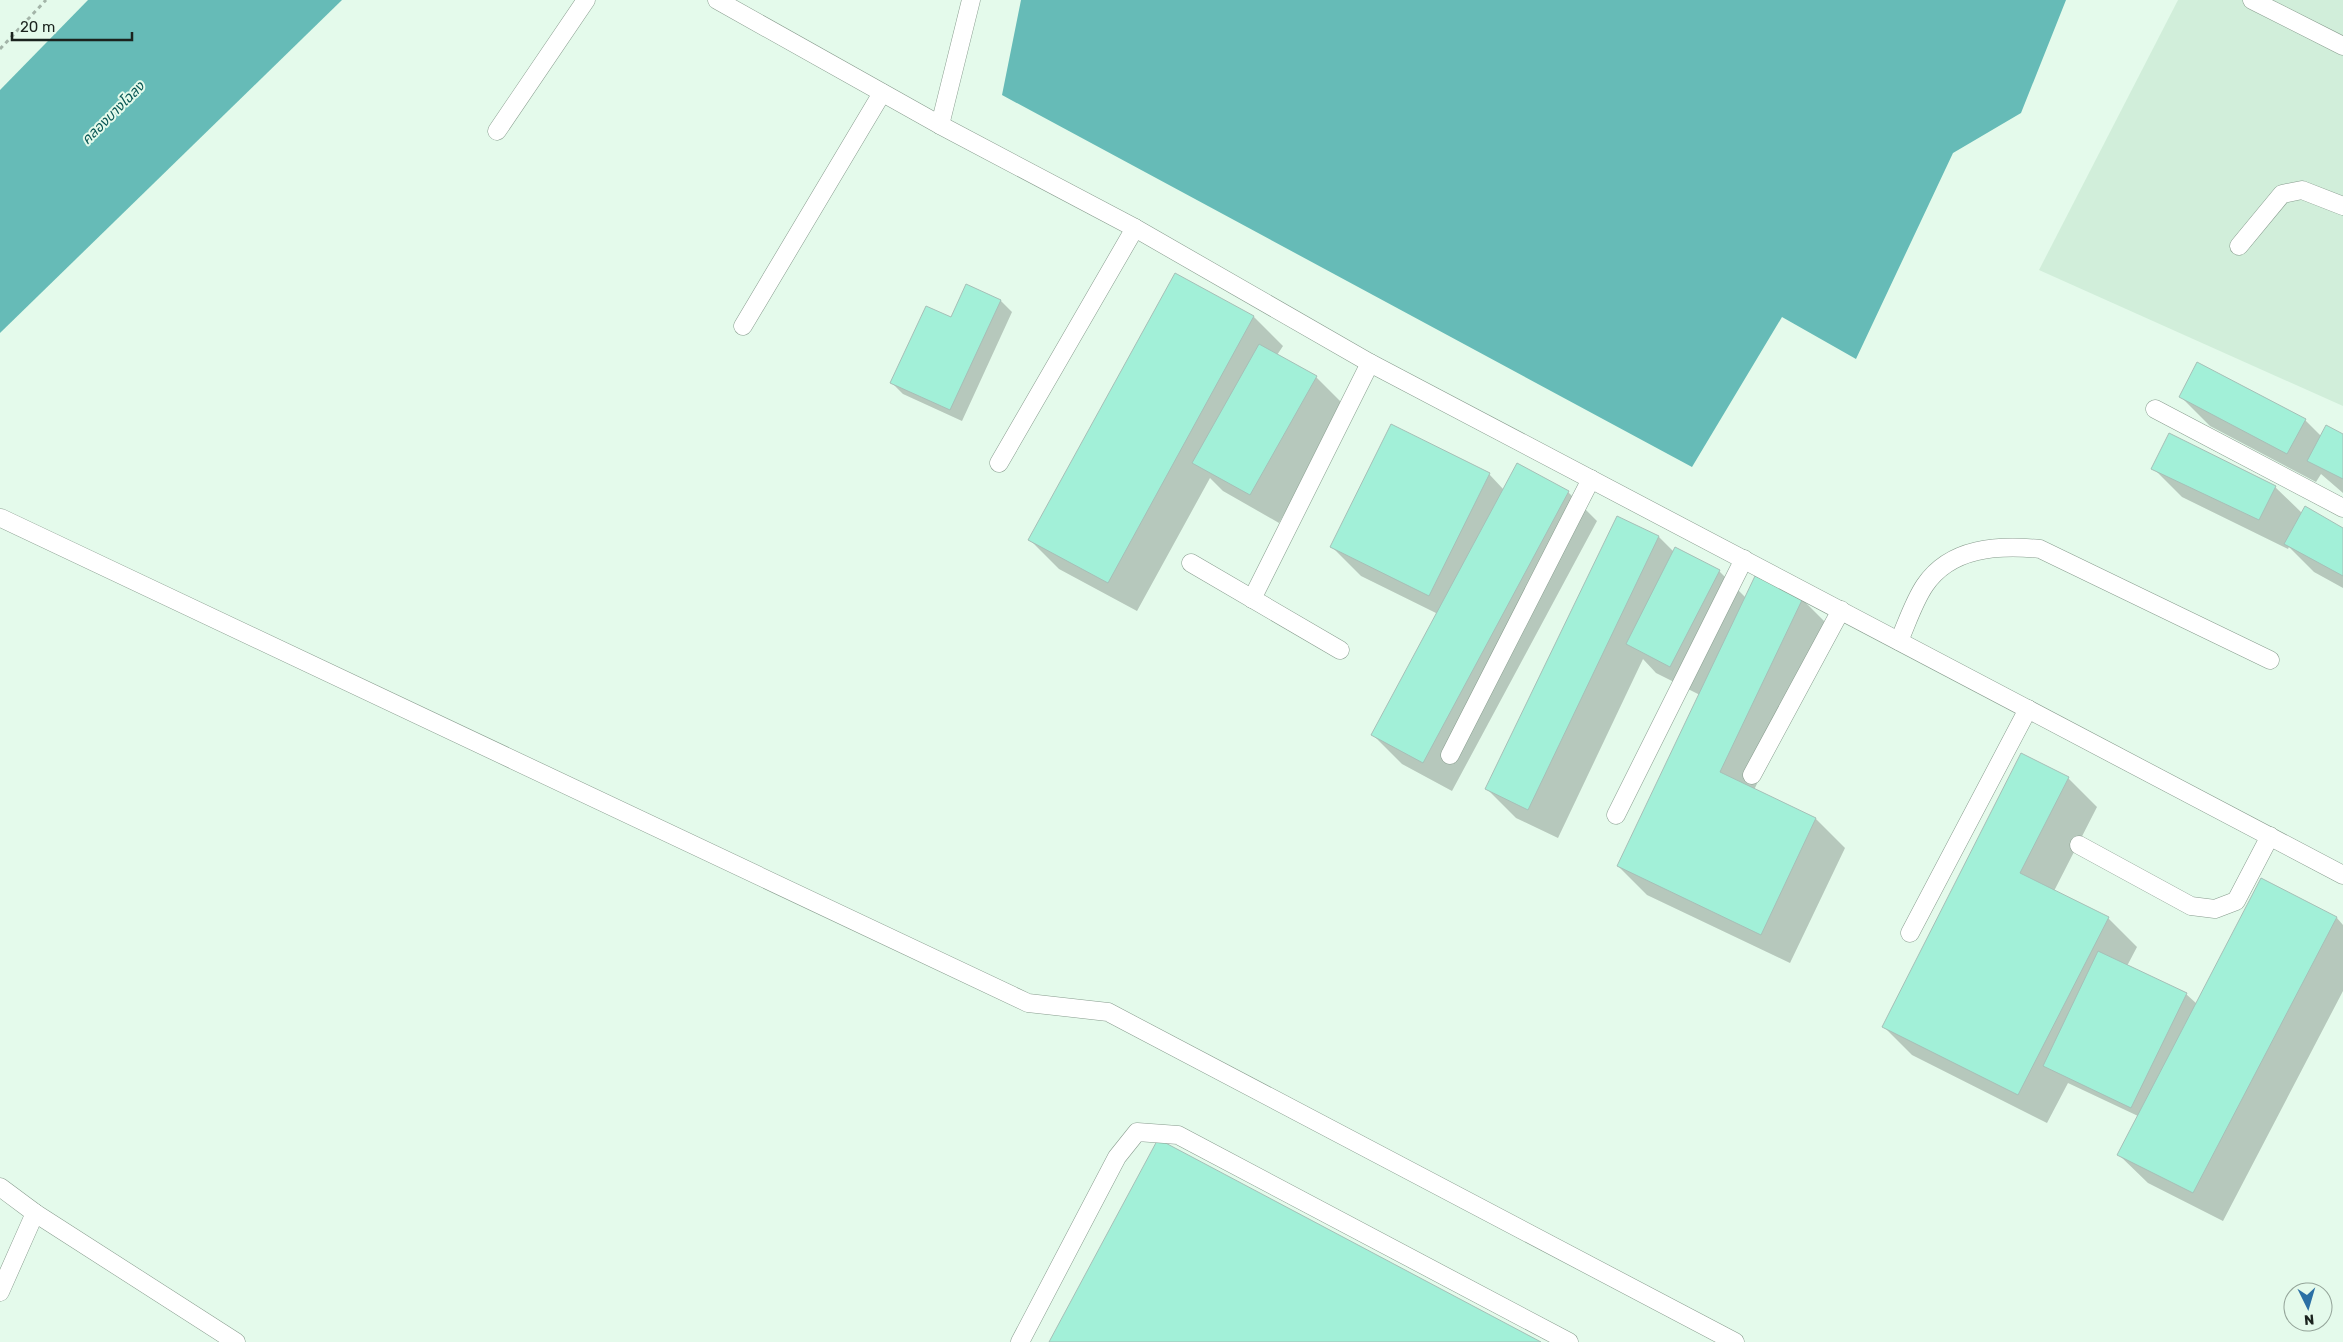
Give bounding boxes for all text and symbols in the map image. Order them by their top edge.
scale bar [12,10,132,42]
text: 20 m [20,18,55,36]
water label: คลองบางโฉลง [78,77,149,148]
north arrow [2283,1282,2333,1332]
text: N [2303,1311,2315,1328]

